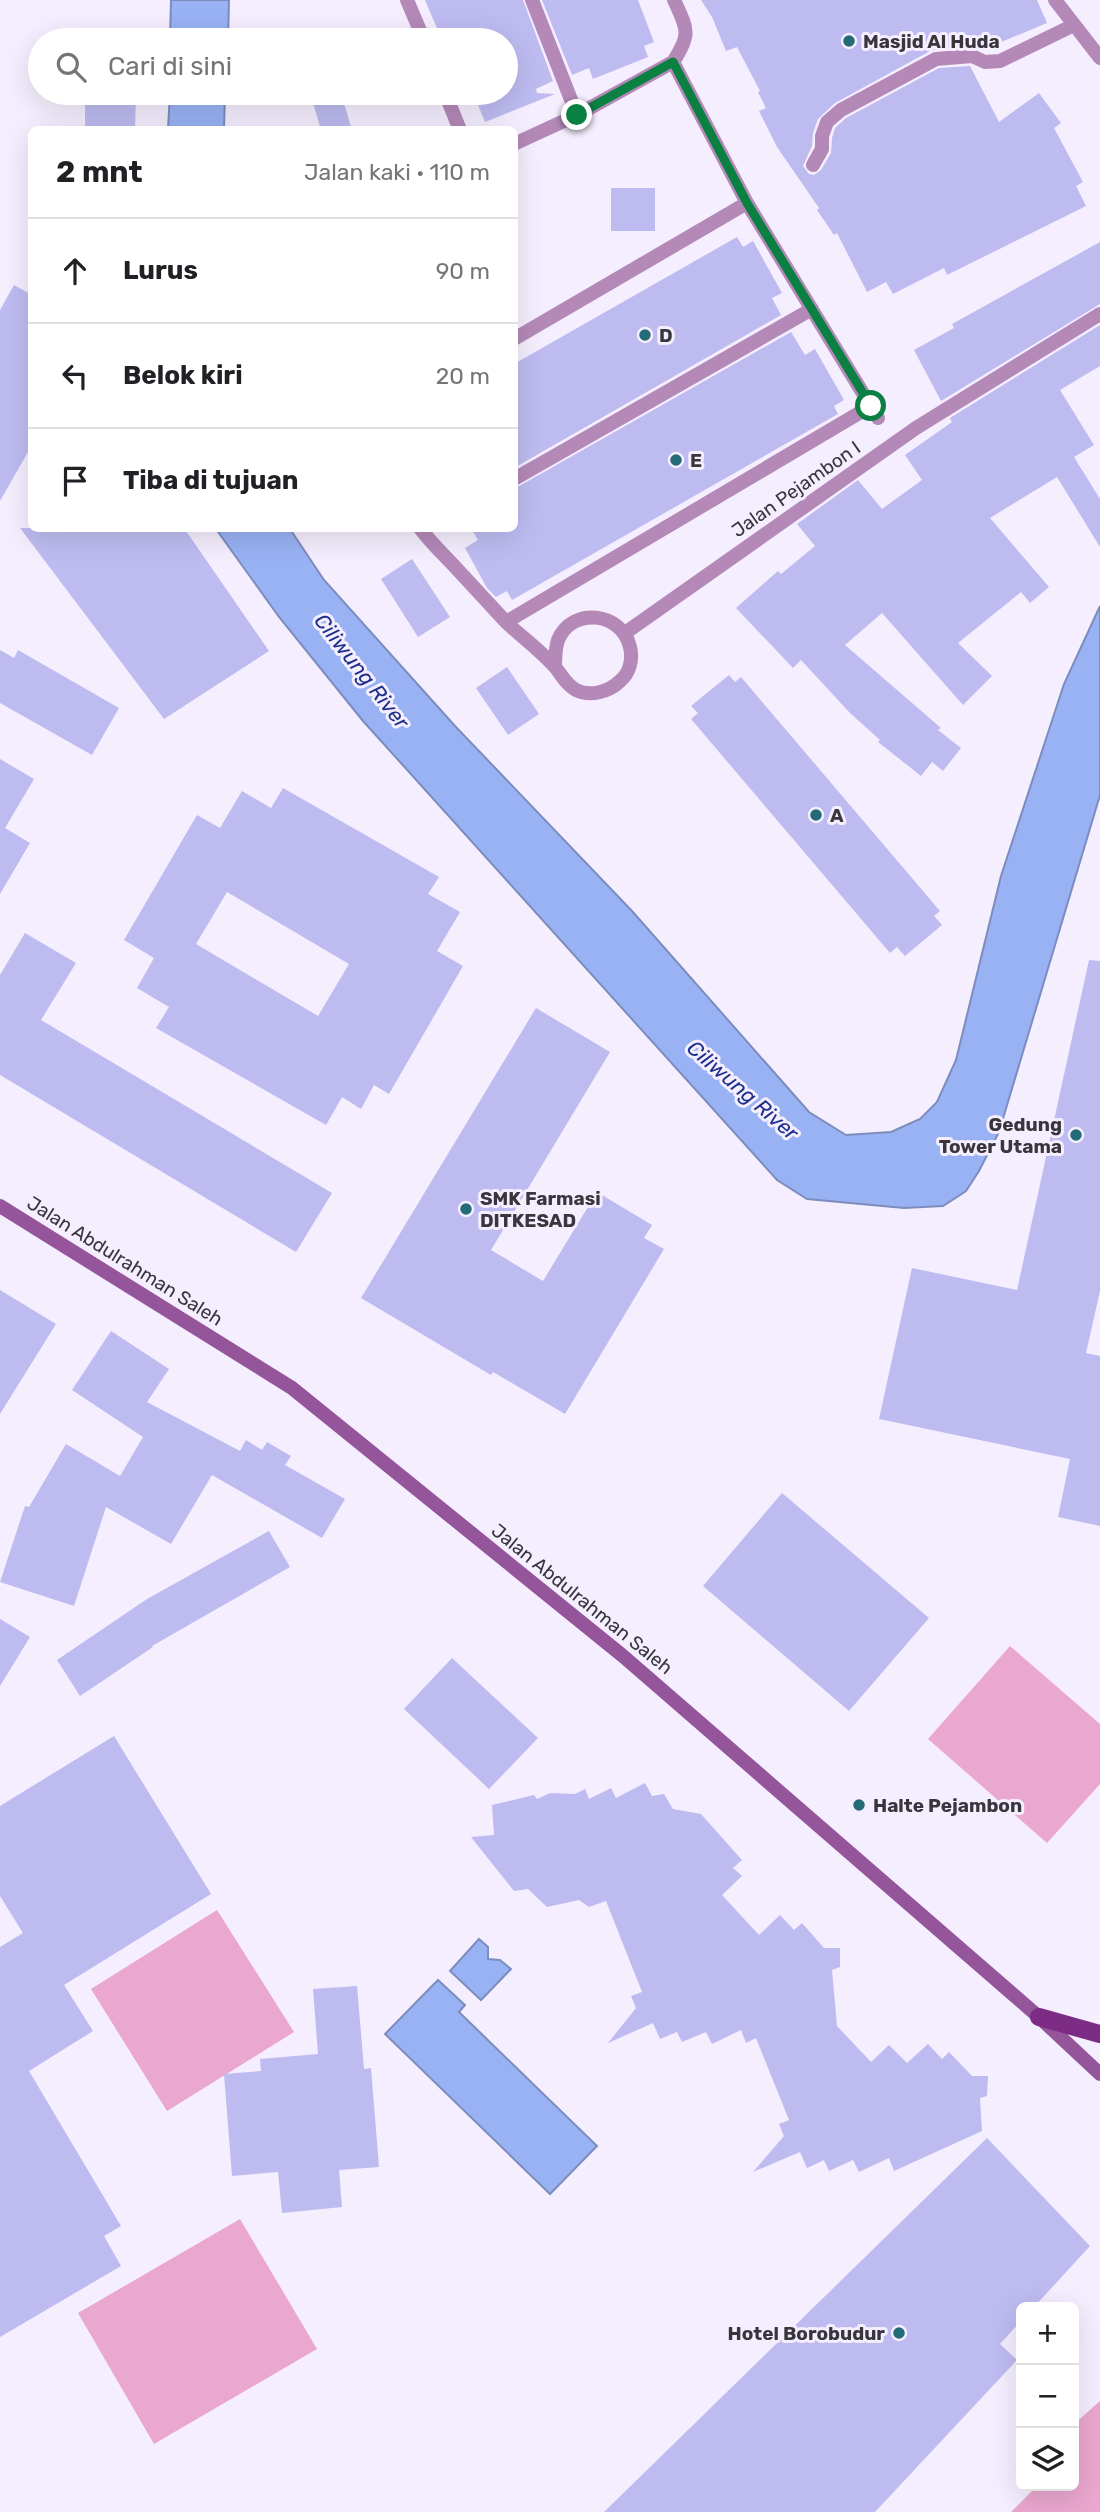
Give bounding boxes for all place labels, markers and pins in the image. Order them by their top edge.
place label: Masjid Al Huda [863,30,1000,53]
marker: Masjid Al Huda [841,33,857,49]
place label: D [659,324,673,347]
marker: D [637,327,653,343]
place label: E [690,449,702,472]
marker: E [668,452,684,468]
place label: A [830,804,844,827]
marker: A [808,807,824,823]
place label: Gedung Tower Utama [939,1113,1062,1158]
marker: Gedung Tower Utama [1068,1127,1084,1143]
place label: SMK Farmasi DITKESAD [480,1187,601,1232]
marker: SMK Farmasi DITKESAD [458,1201,474,1217]
place label: Halte Pejambon [873,1794,1022,1817]
marker: Halte Pejambon [851,1797,867,1813]
place label: Hotel Borobudur [728,2322,885,2345]
marker: Hotel Borobudur [891,2325,907,2341]

